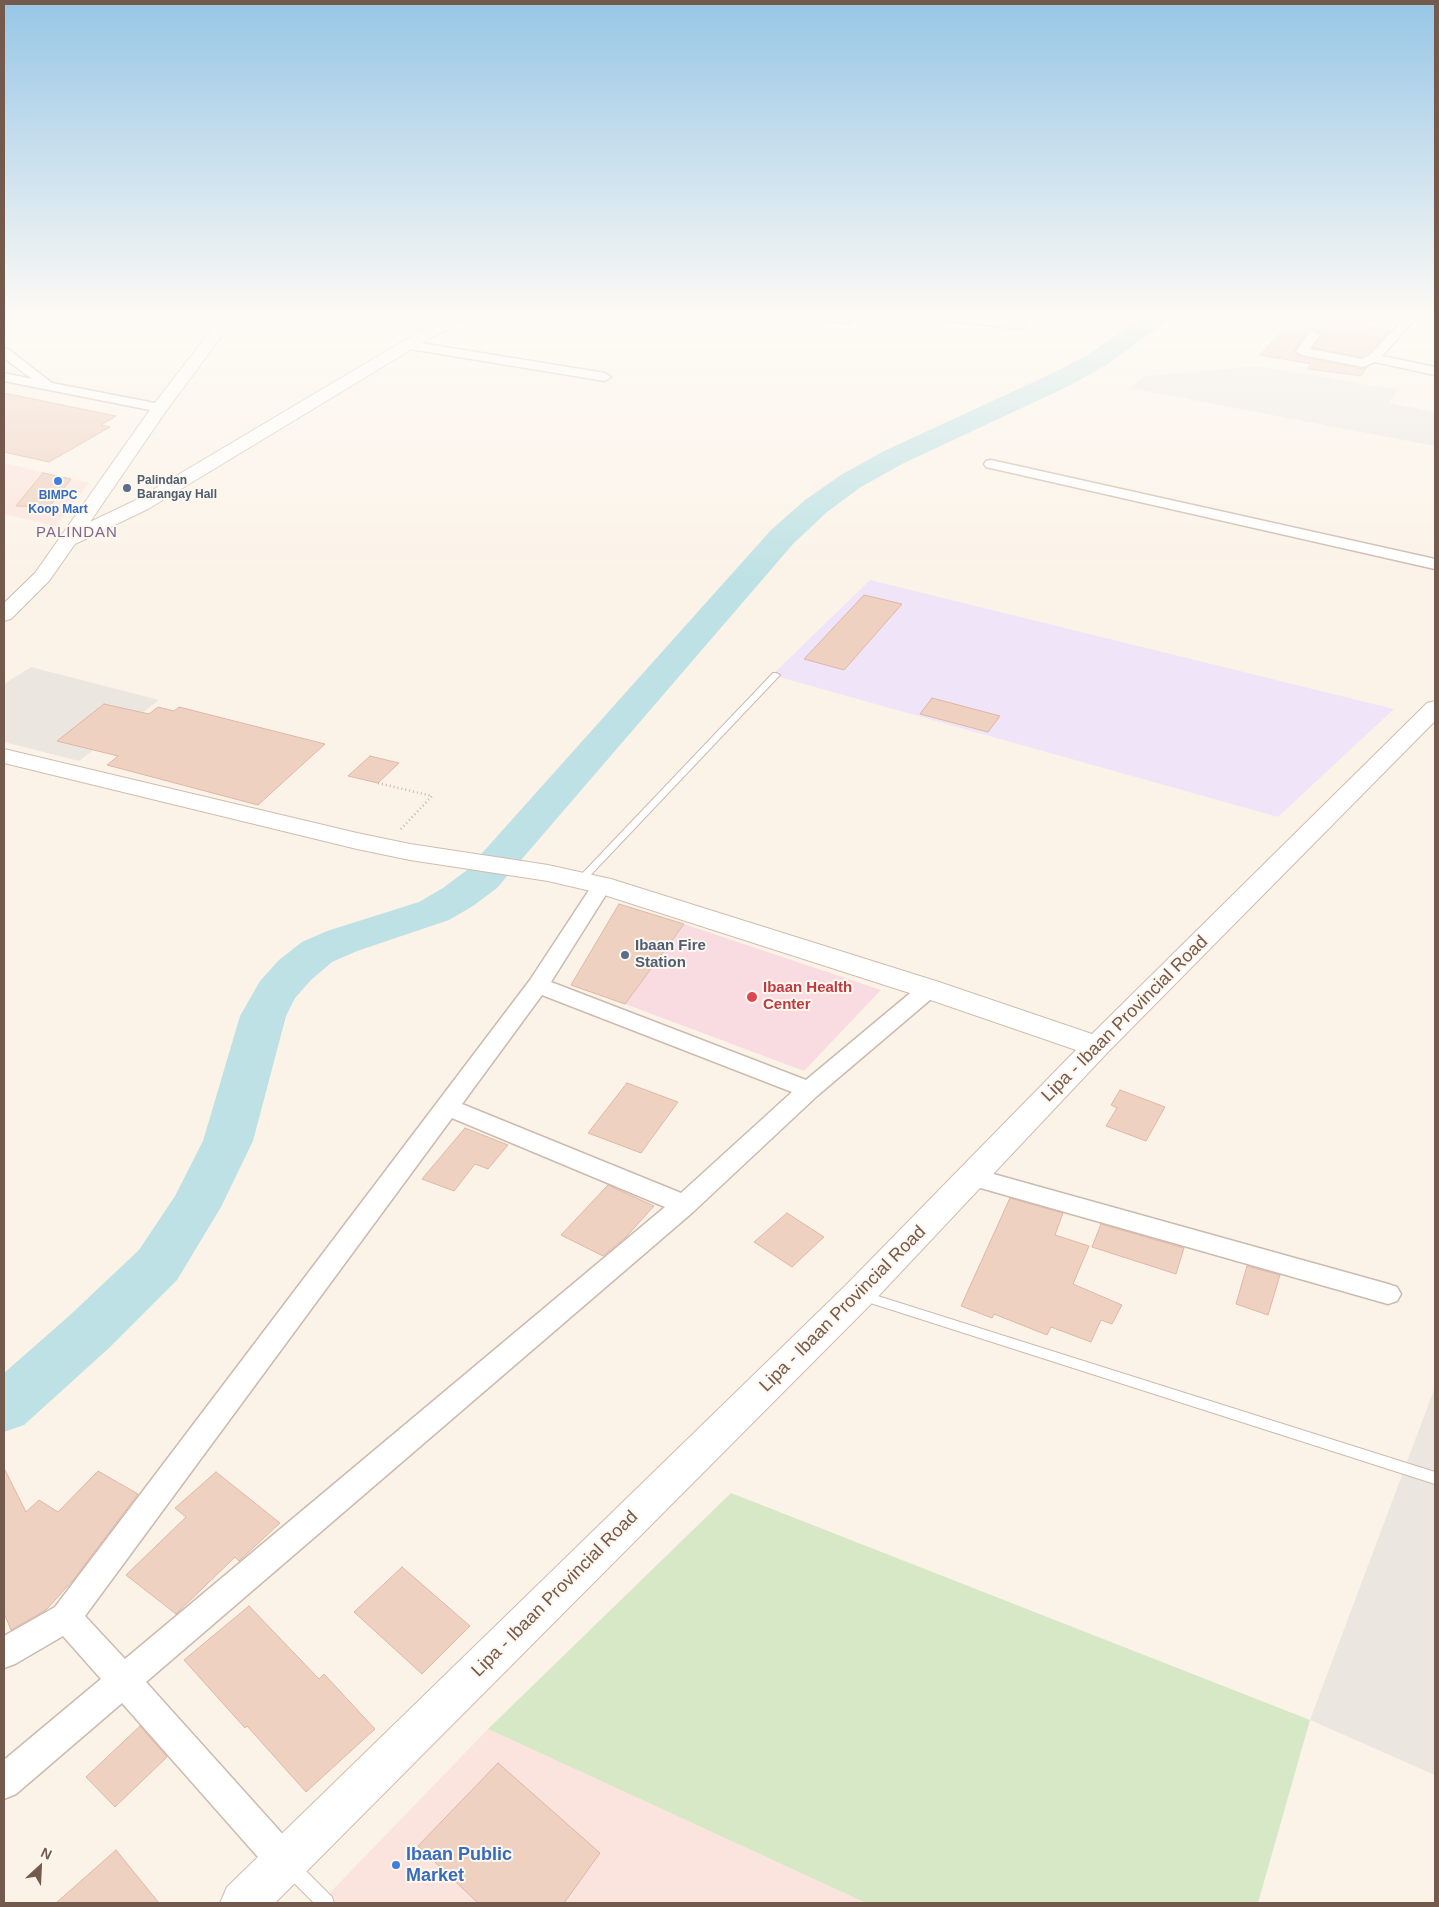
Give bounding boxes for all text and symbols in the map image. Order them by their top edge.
place label: Palindan Barangay Hall [137,474,217,502]
marker: BIMPC Koop Mart [52,475,64,487]
marker: Palindan Barangay Hall [121,482,133,494]
place label: BIMPC Koop Mart [28,489,88,517]
district label: PALINDAN [35,524,119,542]
street label: Lipa - Ibaan Provincial Road [1037,931,1213,1107]
place label: Ibaan Fire Station [635,937,706,972]
marker: Ibaan Fire Station [619,949,631,961]
place label: Ibaan Health Center [763,979,852,1014]
marker: Ibaan Health Center [745,990,759,1004]
street label: Lipa - Ibaan Provincial Road [755,1221,931,1397]
street label: Lipa - Ibaan Provincial Road [467,1506,643,1682]
north arrow [15,1842,65,1892]
text: N [38,1844,54,1863]
place label: Ibaan Public Market [406,1844,512,1886]
marker: Ibaan Public Market [390,1859,402,1871]

